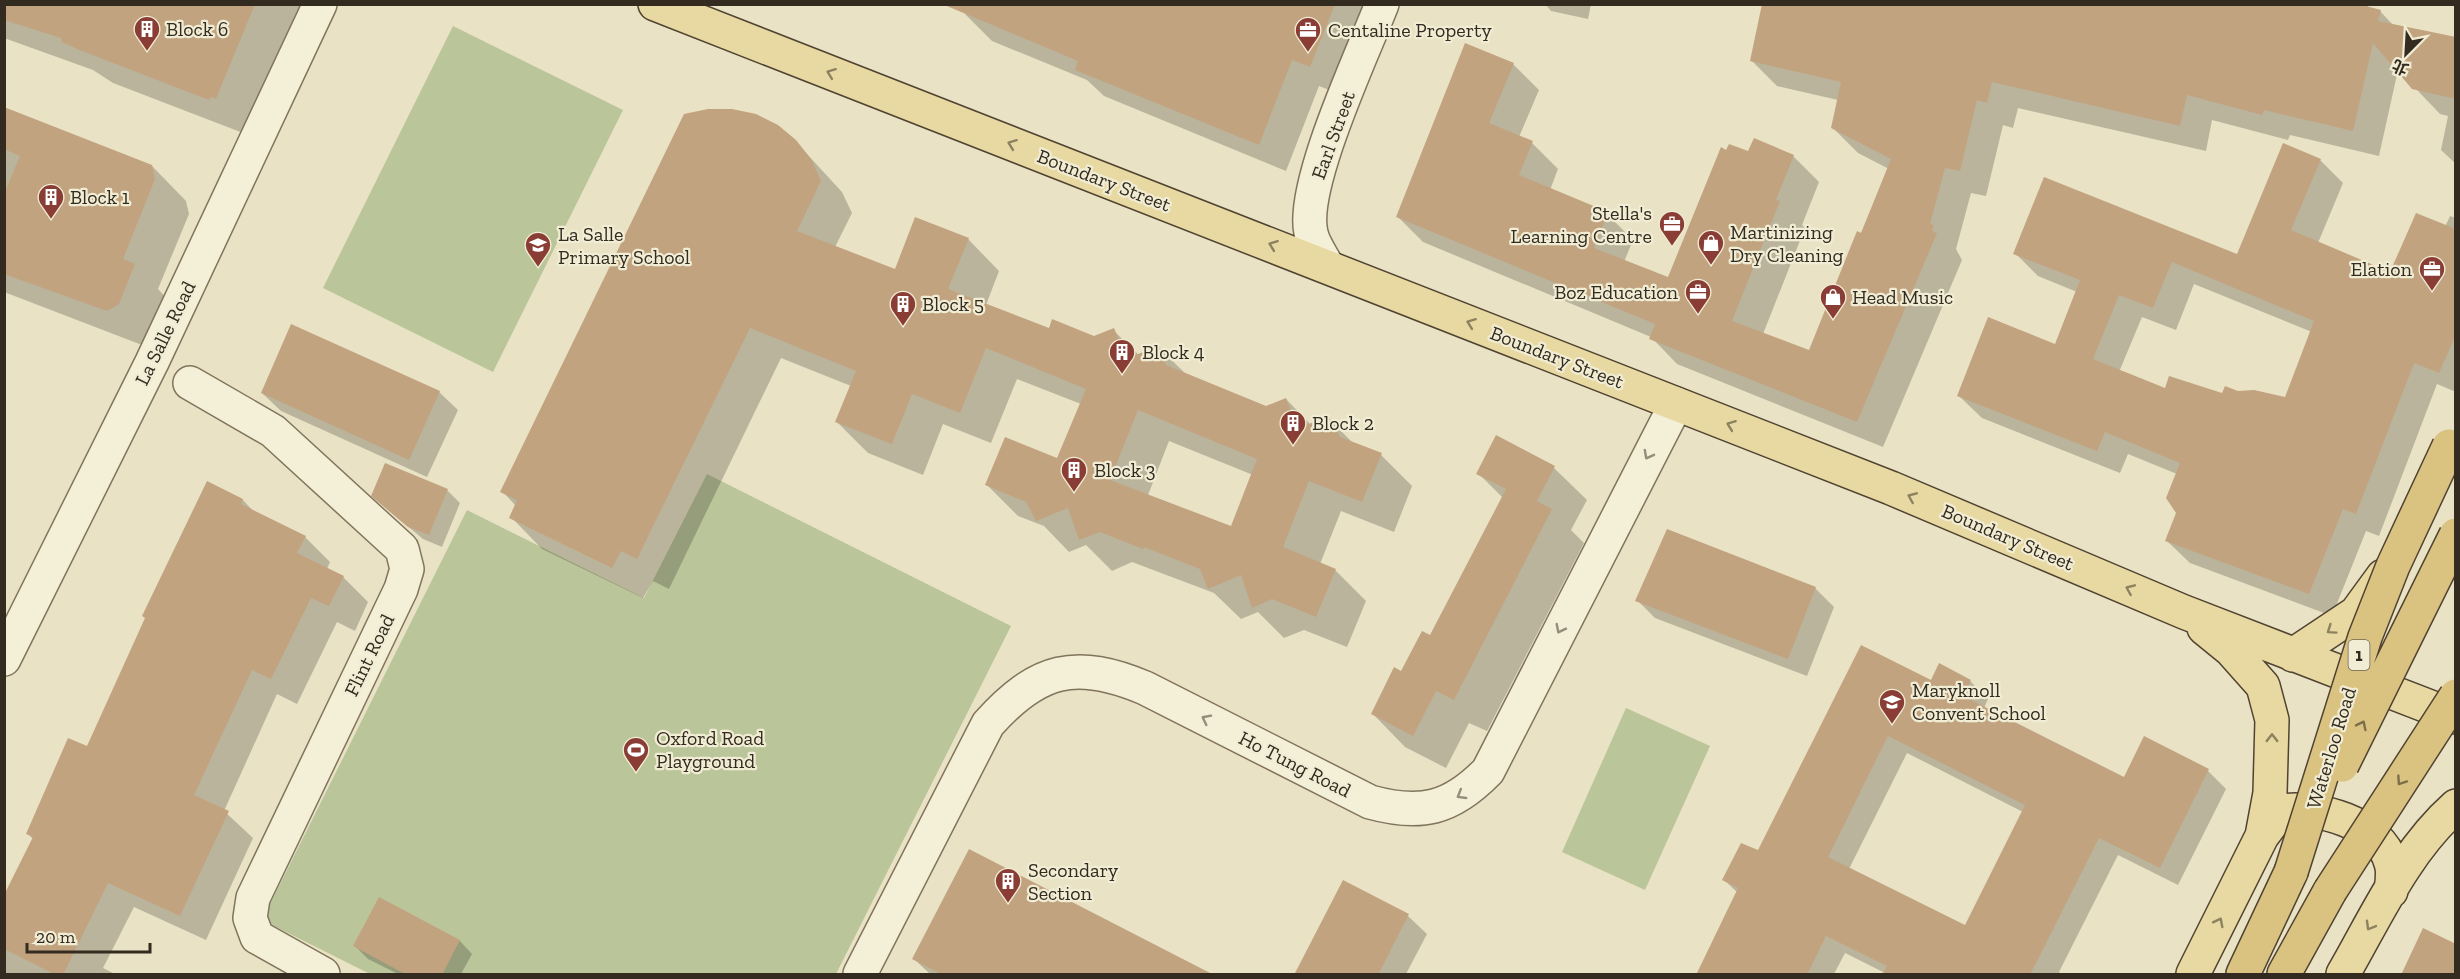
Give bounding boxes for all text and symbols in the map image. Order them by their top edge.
building icon: Block 6 [132,14,162,52]
office icon: Centaline Property [1293,15,1323,53]
place label: Block 6 [166,17,228,41]
place label: Centaline Property [1328,18,1493,42]
north arrow [2376,24,2436,84]
text: 北 [2389,55,2411,79]
one-way arrow [826,68,837,80]
street label: Earl Street [1306,87,1360,182]
one-way arrow [1008,139,1019,151]
street label: Boundary Street [1034,144,1175,217]
building icon: Block 1 [36,182,66,220]
place label: Block 1 [70,185,130,209]
place label: Stella's Learning Centre [1511,201,1652,248]
office icon: Stella's Learning Centre [1657,209,1687,247]
place label: Martinizing Dry Cleaning [1730,220,1844,267]
place label: La Salle Primary School [558,222,690,269]
shop icon: Martinizing Dry Cleaning [1696,228,1726,266]
school or university icon: La Salle Primary School [523,230,553,268]
one-way arrow [1268,240,1279,252]
office icon: Elation [2417,254,2447,292]
place label: Elation [2351,257,2413,281]
street label: La Salle Road [129,277,201,389]
office icon: Boz Education [1683,277,1713,315]
place label: Boz Education [1554,280,1679,304]
shop icon: Head Music [1818,282,1848,320]
place label: Head Music [1852,285,1953,309]
building icon: Block 5 [888,289,918,327]
place label: Block 5 [922,292,984,316]
one-way arrow [1466,318,1477,330]
street label: Boundary Street [1487,321,1628,394]
building icon: Block 4 [1107,337,1137,375]
place label: Block 4 [1142,340,1205,364]
building icon: Block 2 [1278,408,1308,446]
place label: Block 2 [1312,411,1374,435]
one-way arrow [1726,420,1737,432]
one-way arrow [1644,449,1655,459]
building icon: Block 3 [1059,455,1089,493]
place label: Block 3 [1094,458,1156,482]
one-way arrow [1908,492,1919,504]
street label: Boundary Street [1938,498,2078,576]
one-way arrow [2126,584,2137,596]
street label: Flint Road [339,610,399,700]
one-way arrow [1555,622,1567,633]
one-way arrow [2327,623,2338,634]
road number: 1 [2348,640,2370,670]
place label: Maryknoll Convent School [1912,678,2046,725]
street label: Waterloo Road [2301,684,2361,812]
school or university icon: Maryknoll Convent School [1877,687,1907,725]
one-way arrow [1202,715,1212,726]
one-way arrow [2354,720,2366,731]
street label: Ho Tung Road [1235,725,1355,803]
place label: Oxford Road Playground [656,726,764,773]
one-way arrow [2266,734,2278,743]
sports icon: Oxford Road Playground [621,735,651,773]
one-way arrow [2397,774,2408,785]
one-way arrow [1457,787,1467,799]
place label: Secondary Section [1028,858,1119,905]
building icon: Secondary Section [993,866,1023,904]
scale bar [27,916,150,954]
one-way arrow [2212,918,2223,929]
one-way arrow [2366,920,2378,930]
text: 20 m [36,926,76,948]

